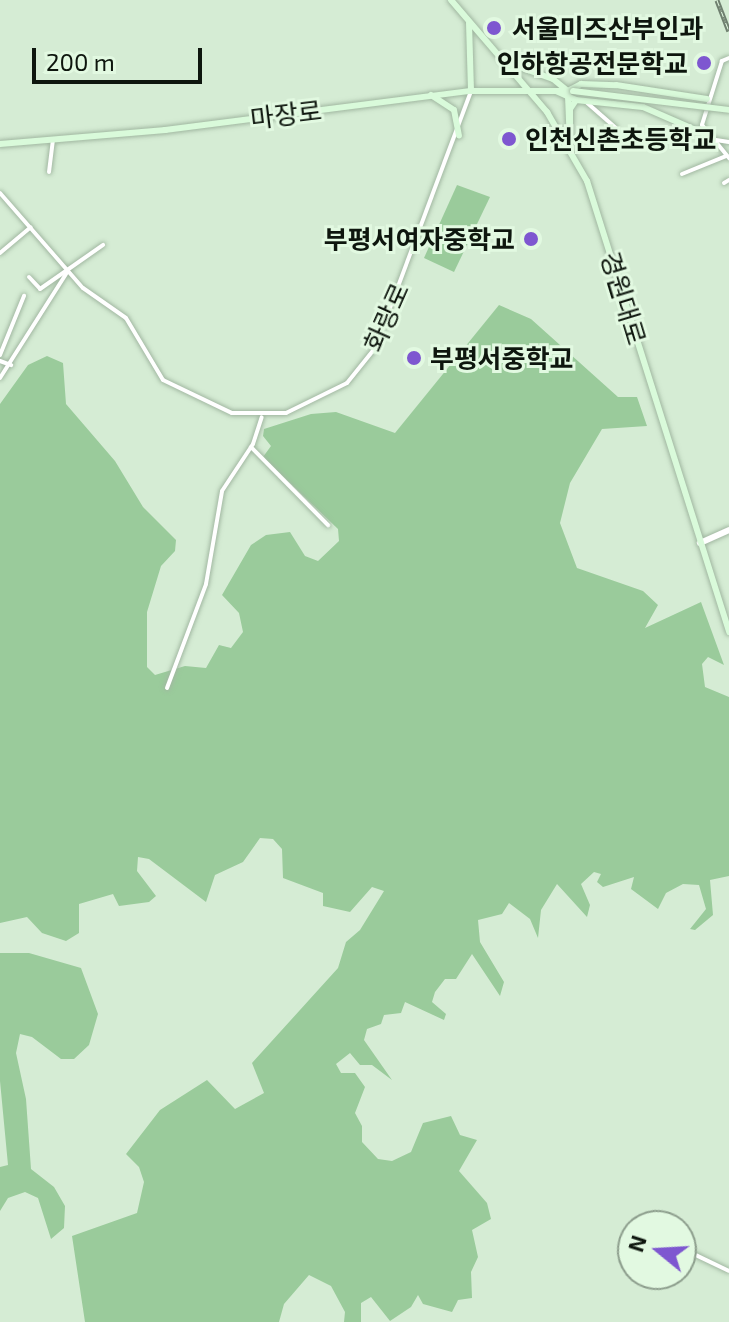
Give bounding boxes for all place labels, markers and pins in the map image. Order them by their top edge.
place label: 서울미즈산부인과 [512,12,703,44]
marker: 서울미즈산부인과 [483,17,505,39]
place label: 인하항공전문학교 [497,47,688,79]
marker: 인하항공전문학교 [695,54,713,72]
place label: 인천신촌초등학교 [525,123,716,155]
marker: 인천신촌초등학교 [500,130,518,148]
place label: 부평서여자중학교 [324,223,515,255]
marker: 부평서여자중학교 [522,230,540,248]
place label: 부평서중학교 [430,342,574,374]
marker: 부평서중학교 [405,349,423,367]

